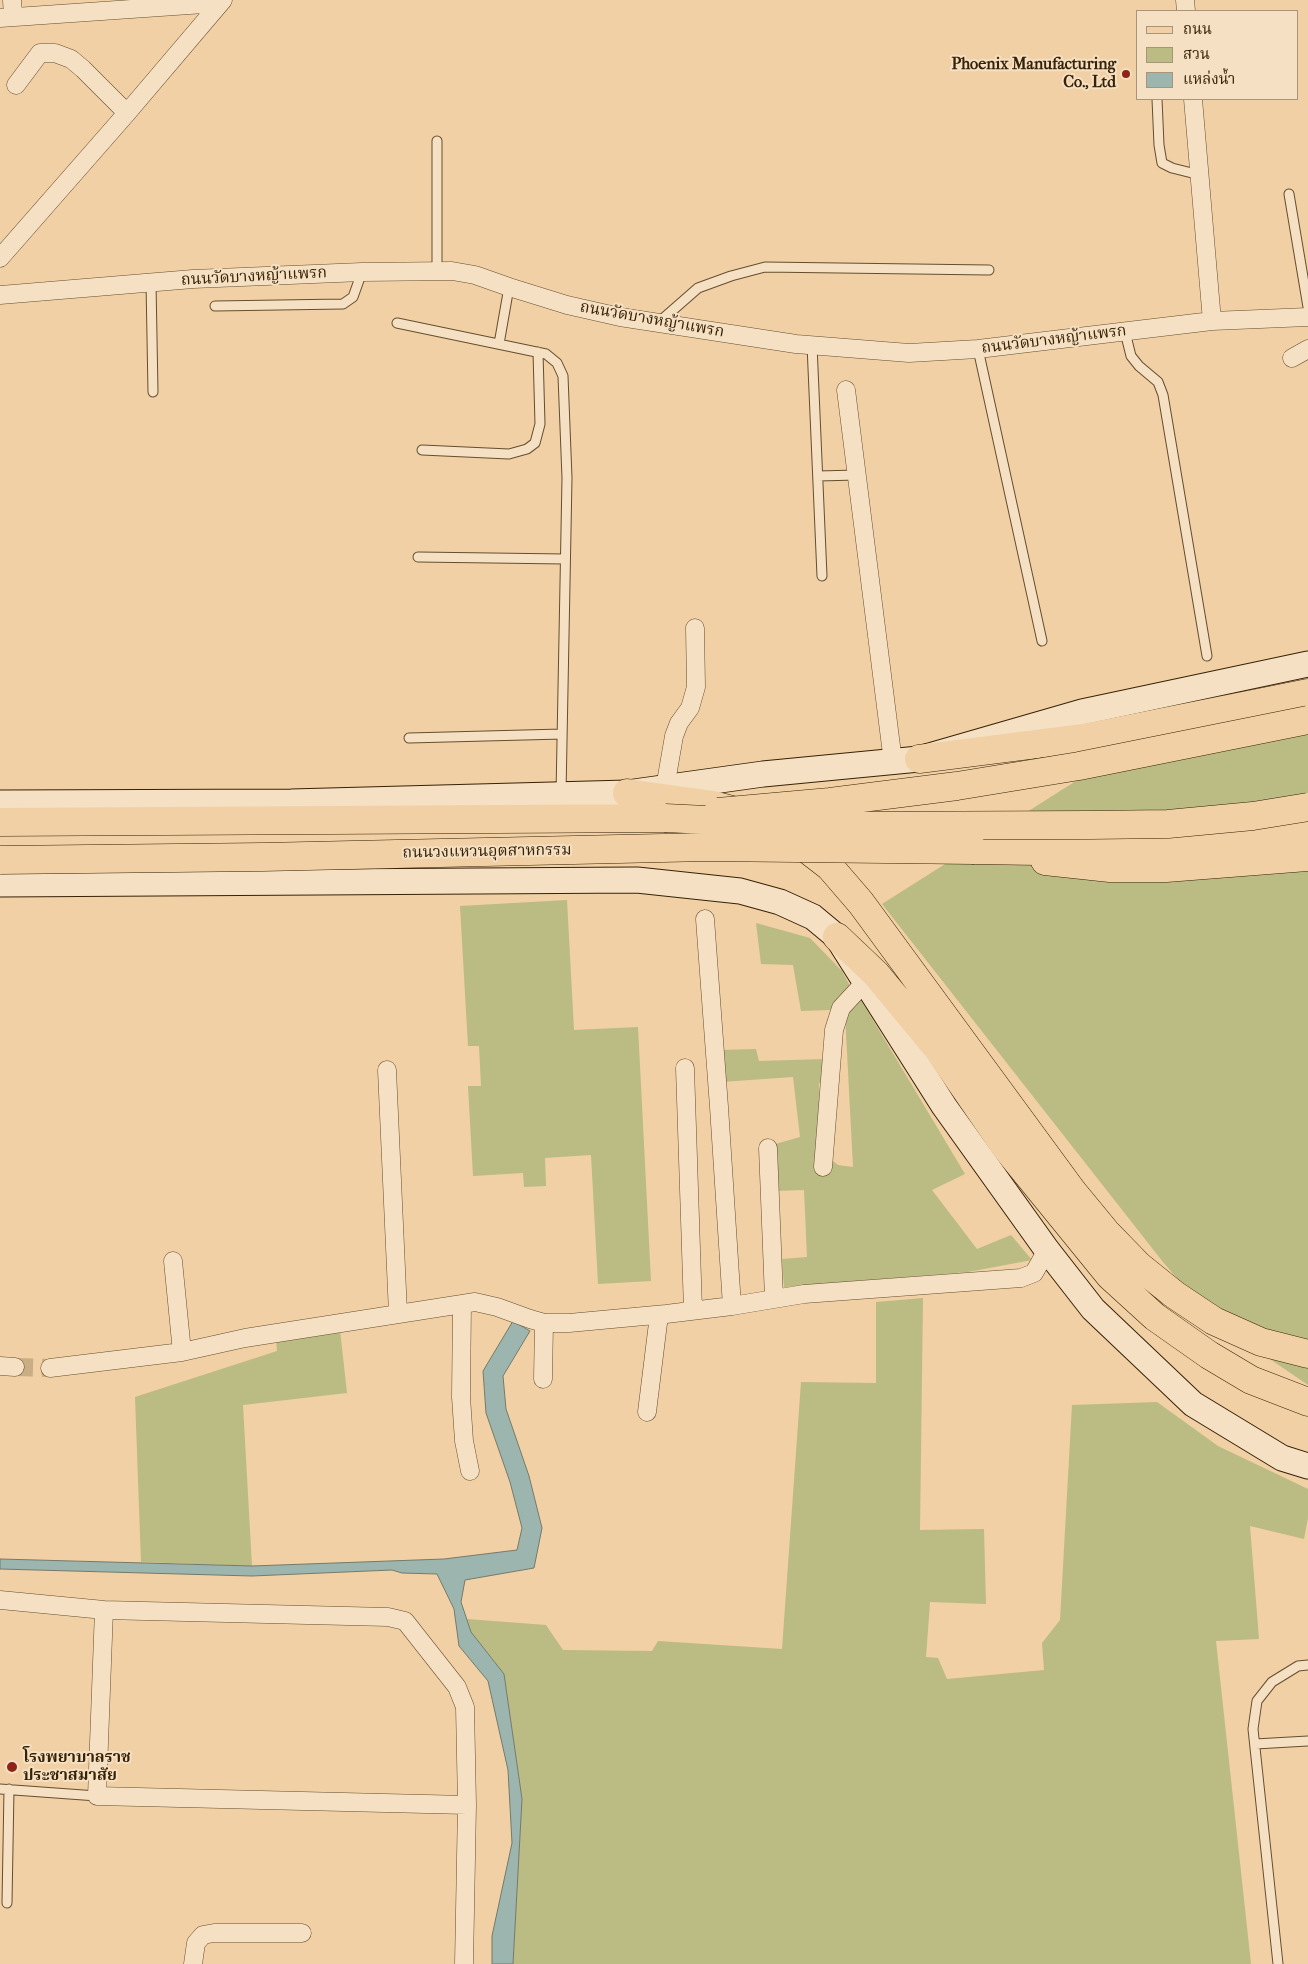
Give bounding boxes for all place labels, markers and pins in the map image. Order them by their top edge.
place label: Phoenix Manufacturing Co., Ltd [952,55,1116,93]
marker: Phoenix Manufacturing Co., Ltd [1120,68,1132,80]
place label: โรงพยาบาลราช ประชาสมาสัย [23,1748,131,1786]
marker: โรงพยาบาลราช ประชาสมาสัย [5,1760,19,1774]

